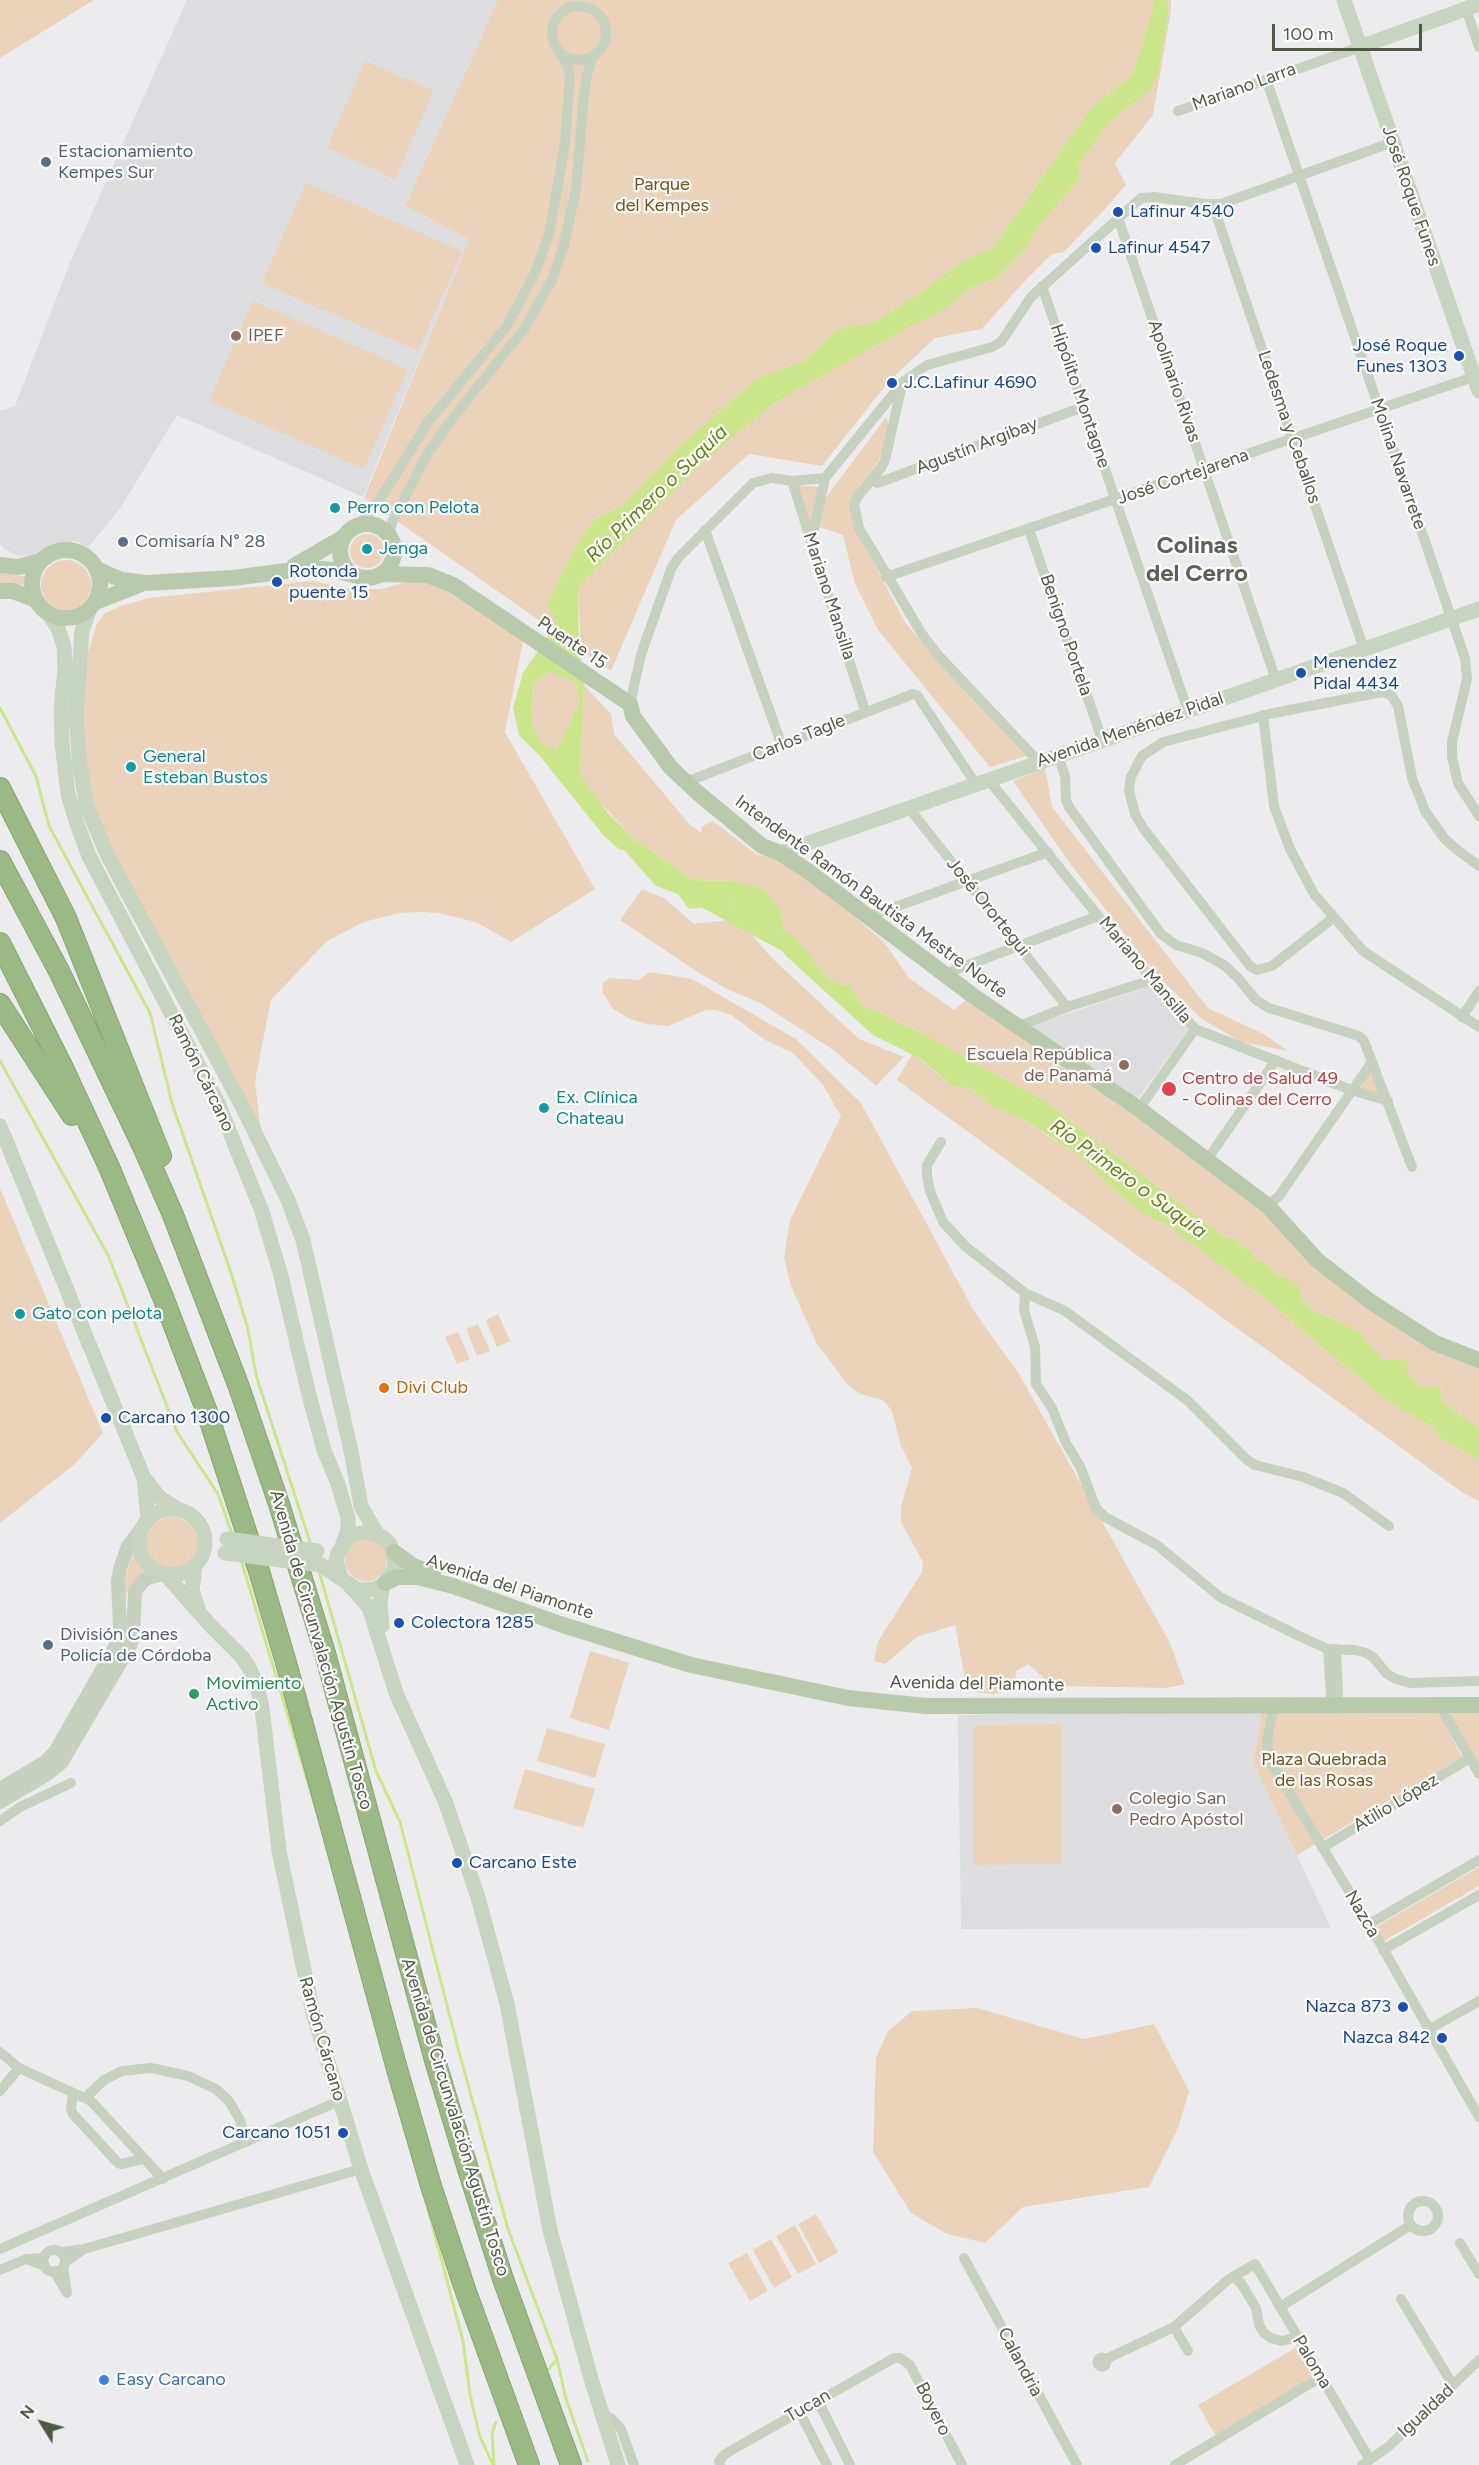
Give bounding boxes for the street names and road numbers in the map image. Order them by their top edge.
street label: Mariano Larra [1189,58,1299,116]
street label: José Roque Funes [1377,123,1445,269]
street label: Apolinario Rivas [1143,317,1205,445]
street label: Hipólito Montagne [1045,321,1115,471]
street label: Ledesma y Ceballos [1253,348,1325,506]
street label: Molina Navarrete [1365,396,1431,532]
street label: Agustín Argibay [913,413,1041,479]
street label: José Cortejarena [1114,444,1252,510]
street label: Mariano Mansilla [798,529,860,663]
street label: Benigno Portela [1035,571,1097,699]
street label: Puente 15 [533,612,611,674]
street label: Avenida Menéndez Pidal [1034,688,1226,772]
street label: Carlos Tagle [750,710,848,766]
street label: Intendente Ramón Bautista Mestre Norte [731,791,1011,1003]
street label: José Orortegui [942,853,1034,961]
street label: Mariano Mansilla [1094,912,1196,1028]
street label: Ramón Cárcano [163,1011,239,1135]
street label: Avenida de Circunvalación Agustín Tosco [265,1488,377,1812]
street label: Avenida del Piamonte [424,1550,596,1624]
street label: Avenida del Piamonte [890,1672,1064,1696]
street label: Atilio López [1350,1769,1442,1837]
street label: Nazca [1340,1887,1384,1941]
street label: Avenida de Circunvalación Agustín Tosco [396,1955,514,2279]
street label: Ramón Cárcano [294,1974,350,2104]
street label: Calandria [993,2324,1047,2400]
street label: Paloma [1288,2331,1336,2393]
street label: Boyero [910,2379,956,2439]
street label: Igualdad [1393,2380,1459,2442]
street label: Tucan [782,2385,834,2427]

